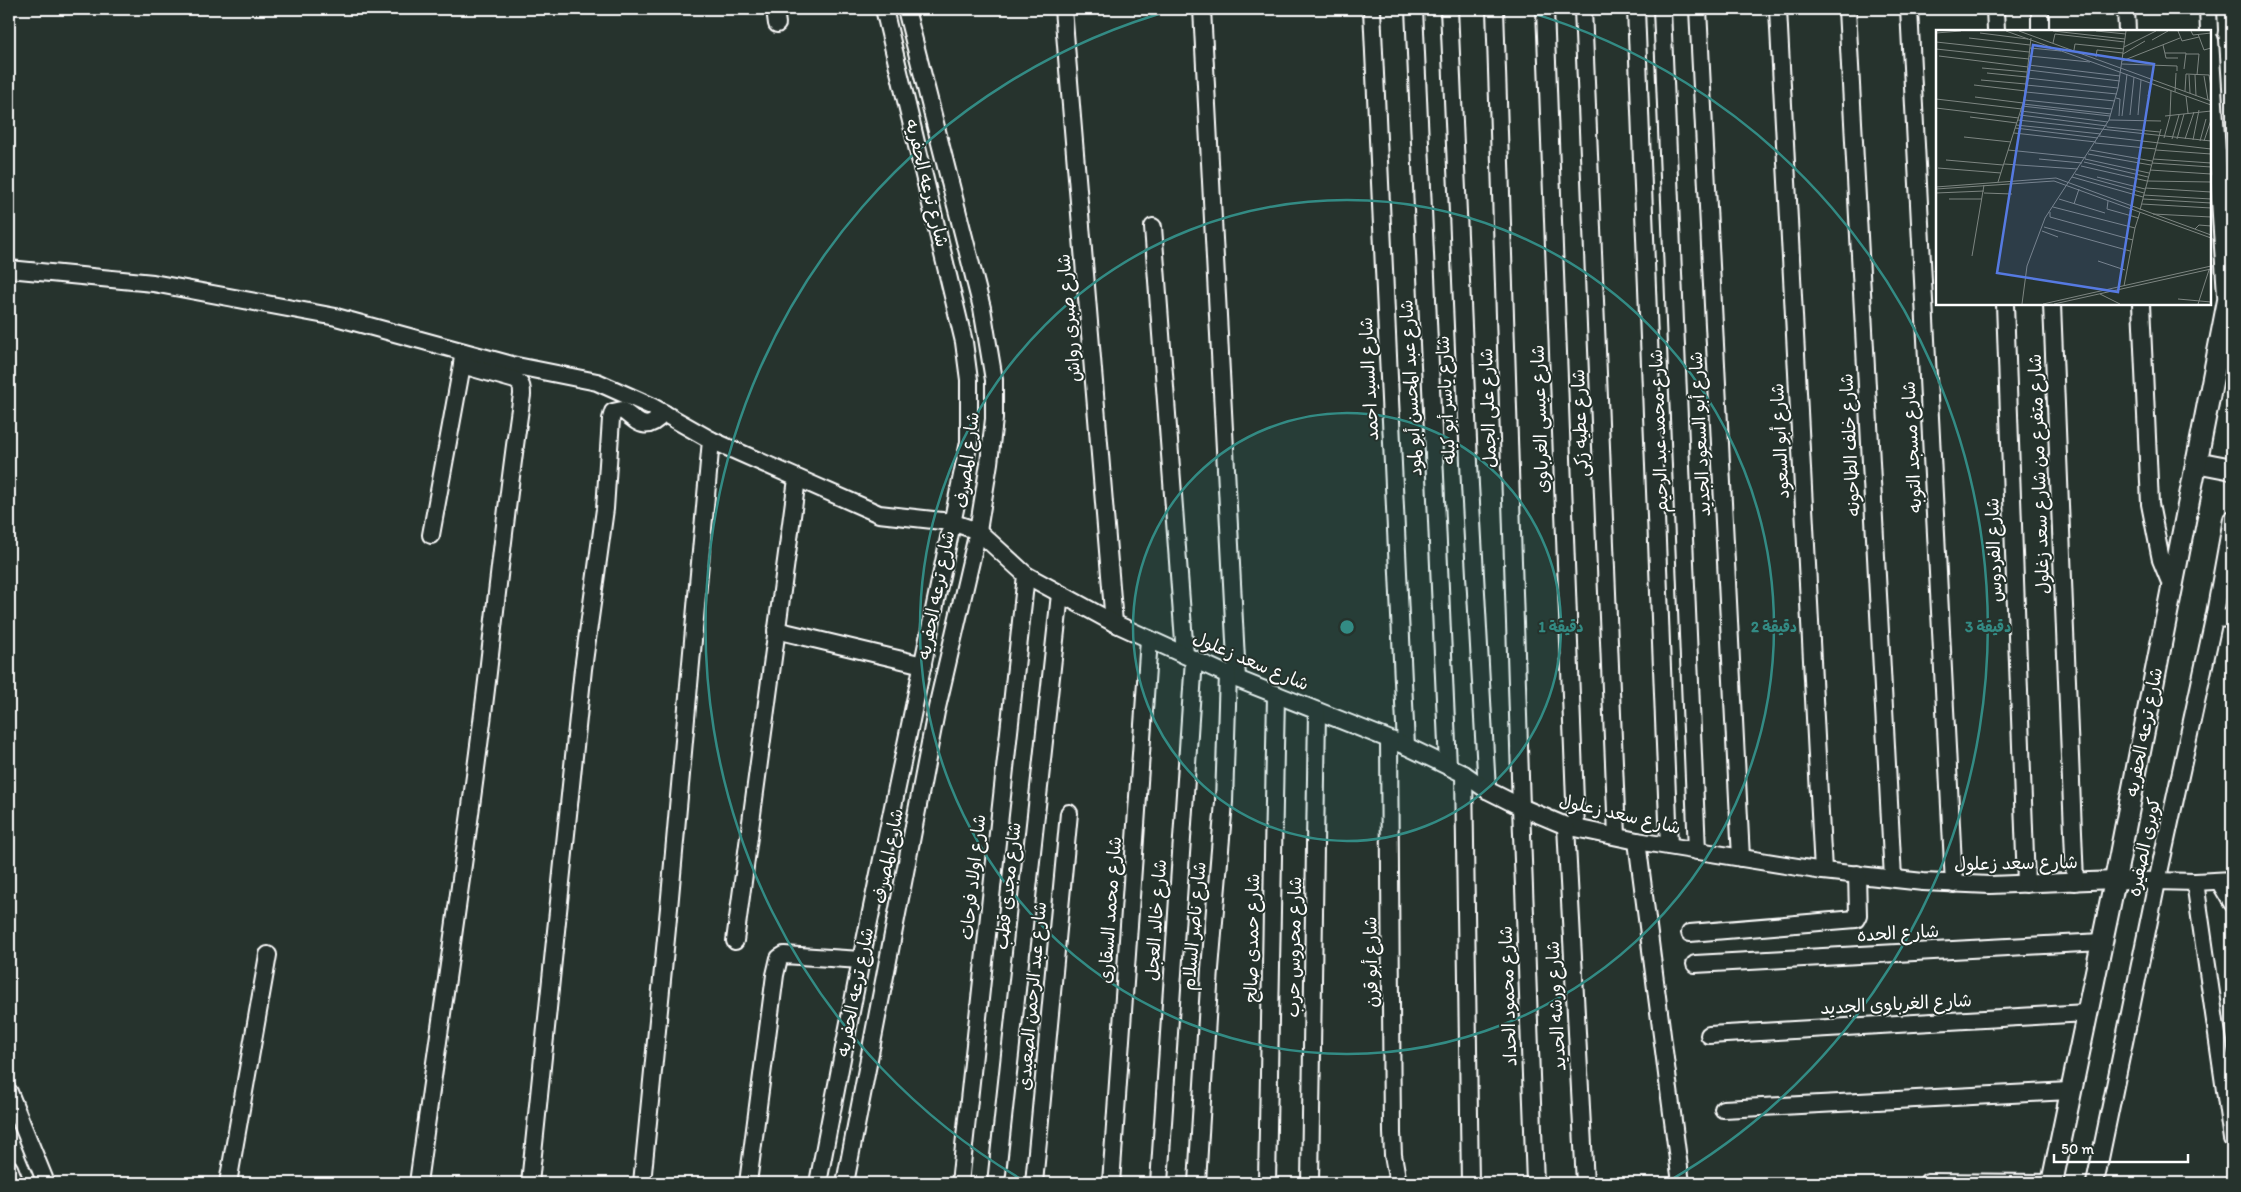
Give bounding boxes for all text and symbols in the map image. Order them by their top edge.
inset map [1936,30,2211,305]
street label: شارع ترعه الحفريه [900,117,954,249]
street label: شارع صبرى رواش [1052,253,1087,383]
street label: شارع عبد المحسن أبو لمود [1395,299,1428,477]
street label: شارع السيد احمد [1355,317,1384,441]
street label: شارع ياسر أبو كيله [1432,335,1461,465]
street label: شارع عيسى الغرباوى [1526,344,1555,494]
street label: شارع على الجمل [1475,348,1502,468]
street label: شارع محمد عبد الرحيم [1645,349,1676,513]
street label: شارع أبو السعود الجديد [1685,351,1716,517]
street label: شارع متفرع من شارع سعد زغلول [2024,353,2055,595]
street label: شارع عطيه زكى [1567,369,1594,477]
street label: شارع خلف الطاحونه [1835,373,1866,517]
street label: شارع مسجد التوبه [1898,381,1927,513]
street label: شارع أبو السعود [1766,383,1795,499]
street label: شارع المصرف [950,411,985,509]
street label: شارع الفردوس [1981,497,2008,603]
street label: شارع ترعه الحفريه [913,529,960,662]
centre of rings [1338,618,1356,636]
text: 1 دقيقة [1539,618,1584,636]
text: 2 دقيقة [1751,618,1797,636]
text: 3 دقيقة [1965,618,2011,636]
street label: شارع سعد زعلول [1189,627,1312,696]
street label: شارع ترعه الحفريه [2121,666,2168,799]
street label: شارع سعد زعلول [1557,789,1683,840]
street label: كوبرى الصفيره [2123,795,2166,899]
street label: شارع المصرف [868,806,909,906]
street label: شارع اولاد فرحات [955,813,992,941]
street label: شارع مجدى قطب [990,821,1027,951]
street label: شارع محمد السقارى [1094,836,1127,985]
street label: شارع سعد زعلول [1954,851,2078,876]
street label: شارع خالد العجل [1141,858,1172,982]
street label: شارع ناصر السلام [1177,861,1214,992]
street label: شارع حمدى صالح [1240,873,1265,1003]
street label: شارع محروس حرب [1282,876,1307,1018]
street label: شارع عبد الرحمن الصعيدى [1013,901,1052,1091]
street label: شارع أبو قرن [1359,916,1384,1008]
street label: شارع الحده [1856,920,1940,947]
street label: شارع محمود الحداد [1495,925,1522,1067]
street label: شارع ترعه الحفريه [832,926,879,1059]
street label: شارع ورشه الحديد [1542,940,1571,1072]
street label: شارع الغرباوى الجديد [1820,989,1972,1020]
scale bar [2054,1132,2187,1164]
text: 50 m [2061,1140,2094,1158]

